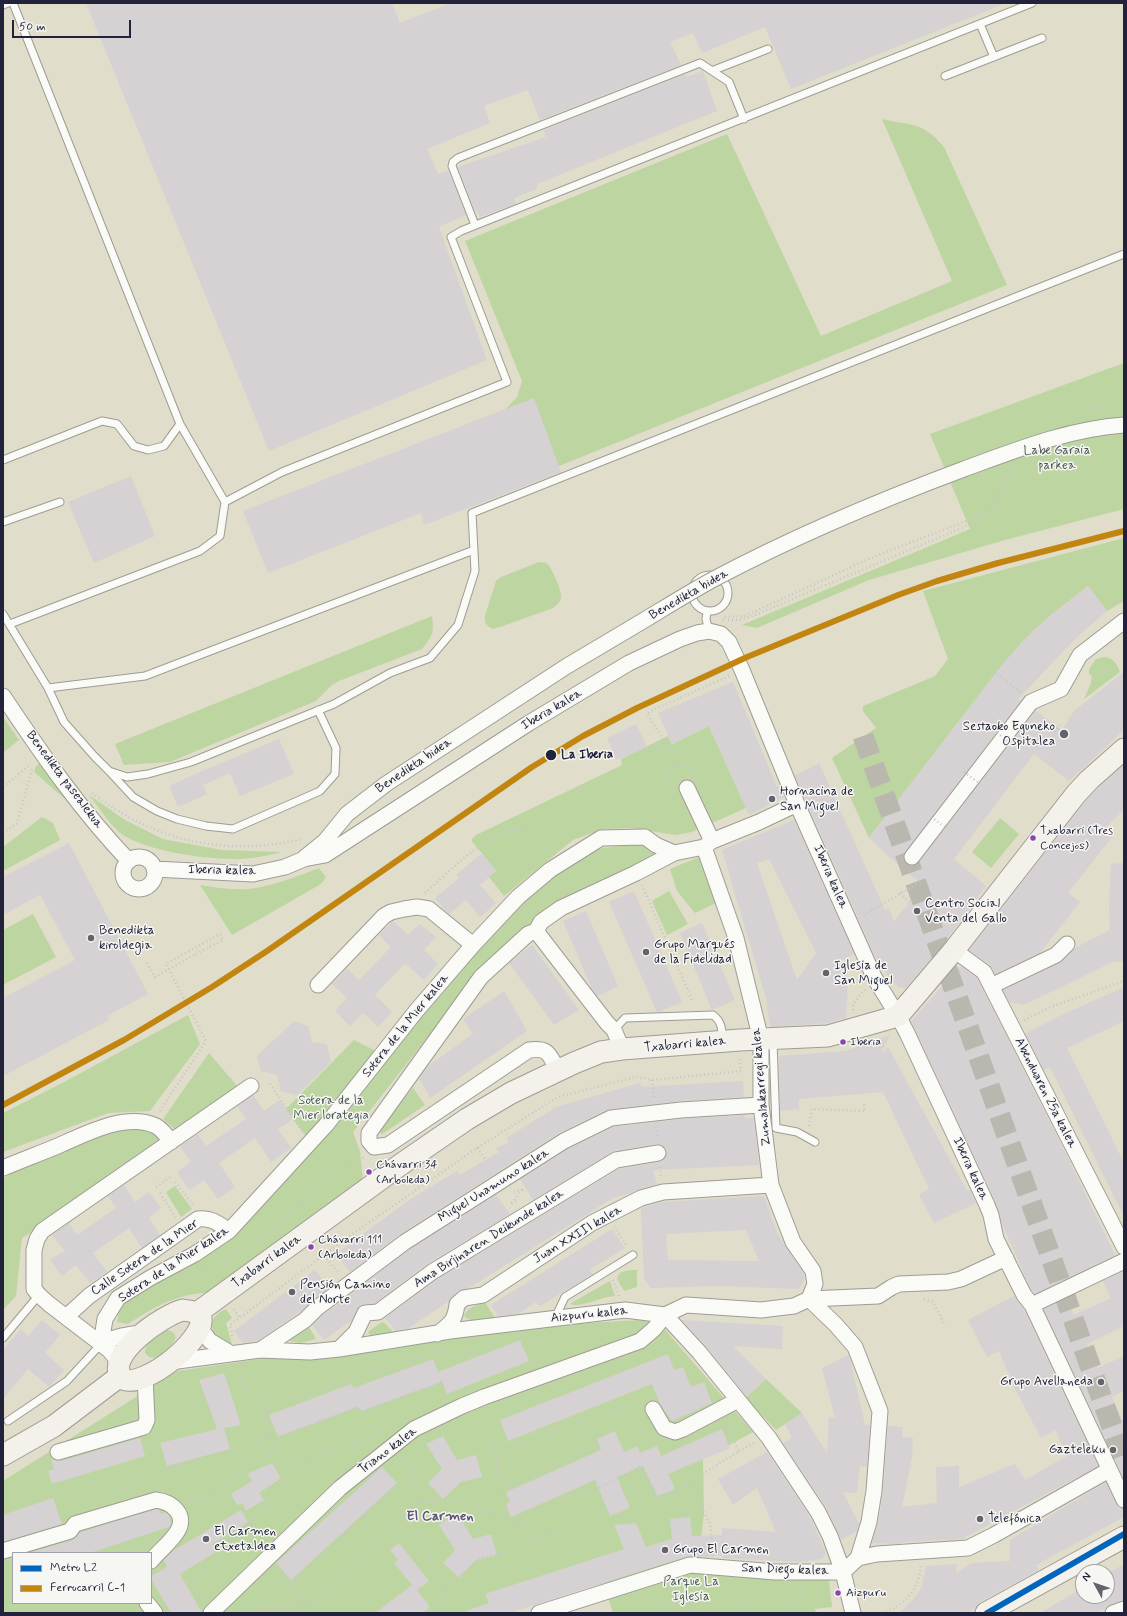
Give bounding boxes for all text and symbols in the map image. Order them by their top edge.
scale bar [14,12,133,38]
text: 50 m [19,19,46,35]
park label: Labe Garaia parkea [1023,443,1091,474]
street label: Benedikta bidea [647,566,731,624]
street label: Iberia kalea [519,686,585,734]
place label: Sestaoko Eguneko Ospitalea [963,719,1055,750]
street label: Benedikta pasealekua [22,728,106,832]
marker: Sestaoko Eguneko Ospitalea [1058,728,1070,740]
street label: Benedikta bidea [373,735,455,797]
place label: La Iberia [561,747,613,763]
marker: La Iberia [544,748,558,762]
place label: Hornacina de San Miguel [780,784,853,815]
marker: Hornacina de San Miguel [767,794,777,804]
place label: Txabarri (Tres Concejos) [1040,824,1113,852]
marker: Txabarri (Tres Concejos) [1028,833,1038,843]
street label: Iberia kalea [809,843,851,911]
street label: Iberia kalea [188,863,256,879]
place label: Centro Social Venta del Gallo [925,896,1007,927]
marker: Centro Social Venta del Gallo [912,906,922,916]
place label: Benedikta kiroldegia [99,923,154,954]
marker: Benedikta kiroldegia [86,933,96,943]
place label: Grupo Marqués de la Fidelidad [654,937,735,968]
marker: Grupo Marqués de la Fidelidad [641,947,651,957]
place label: Iglesia de San Miguel [834,958,892,989]
marker: Iglesia de San Miguel [821,968,831,978]
street label: Sotera de la Mier kalea [359,971,453,1081]
street label: Zumalakarregi kalea [749,1027,775,1147]
street label: Txabarri kalea [643,1034,727,1056]
place label: Iberia [850,1035,881,1049]
street label: Abenduaren 25a kalea [1010,1035,1080,1151]
marker: Iberia [838,1037,848,1047]
park label: Sotera de la Mier lorategia [293,1093,369,1124]
street label: Iberia kalea [949,1135,991,1203]
street label: Miguel Unamuno kalea [436,1146,552,1226]
place label: Chávarri 34 (Arboleda) [376,1158,438,1186]
marker: Chávarri 34 (Arboleda) [364,1167,374,1177]
street label: Ama Birjinaren Deikunde kalea [411,1186,567,1292]
street label: Juan XXIII kalea [531,1202,625,1268]
street label: Calle Sotera de la Mier [88,1216,202,1300]
street label: Sotera de la Mier kalea [116,1223,232,1307]
street label: Txabarri kalea [229,1232,305,1292]
place label: Chávarri 111 (Arboleda) [318,1233,382,1261]
marker: Chávarri 111 (Arboleda) [306,1242,316,1252]
place label: Pensión Camino del Norte [300,1277,390,1308]
marker: Pensión Camino del Norte [287,1287,297,1297]
street label: Aizpuru kalea [550,1303,628,1327]
place label: Grupo Avellaneda [1000,1374,1093,1390]
marker: Grupo Avellaneda [1096,1377,1106,1387]
street label: Triano kalea [356,1424,420,1478]
place label: Gazteleku [1049,1442,1105,1458]
marker: Gazteleku [1108,1445,1118,1455]
district label: El Carmen [407,1509,473,1525]
place label: Telefónica [988,1511,1041,1527]
marker: Telefónica [975,1514,985,1524]
place label: El Carmen etxetaldea [214,1524,276,1555]
marker: El Carmen etxetaldea [201,1534,211,1544]
place label: Grupo El Carmen [673,1542,769,1558]
marker: Grupo El Carmen [660,1545,670,1555]
legend [12,1552,152,1604]
text: Metro L2 [50,1560,97,1576]
street label: San Diego kalea [741,1561,829,1579]
north arrow [1075,1564,1115,1604]
text: N [1079,1570,1094,1584]
park label: Parque La Iglesia [663,1574,719,1605]
text: Ferrocarril C-1 [50,1580,125,1596]
place label: Aizpuru [846,1586,886,1600]
marker: Aizpuru [833,1588,843,1598]

